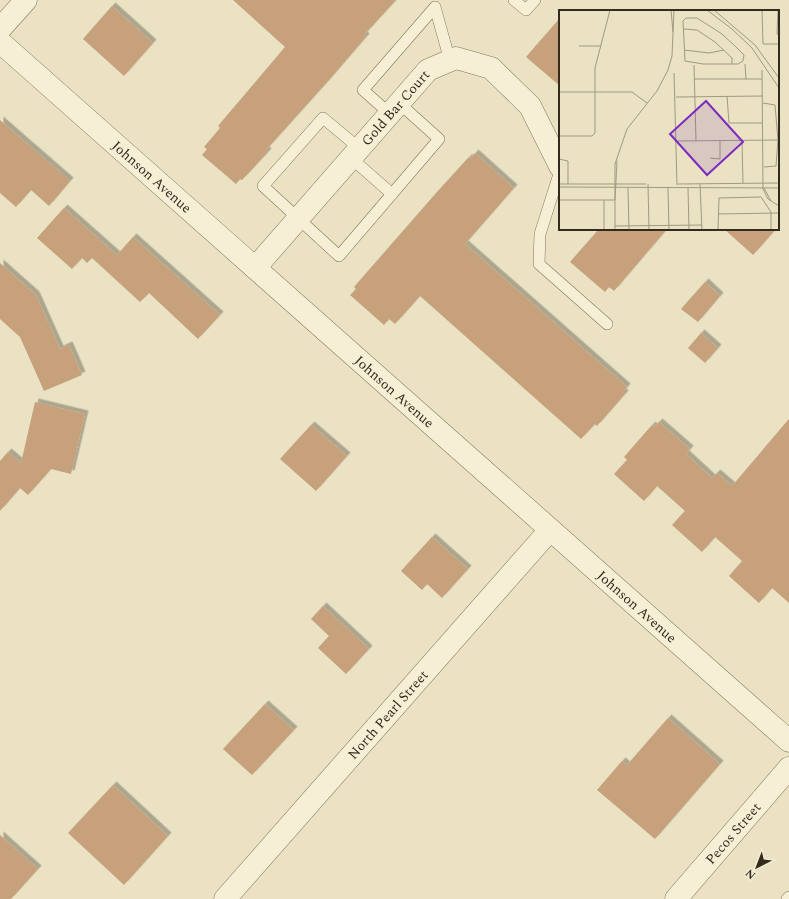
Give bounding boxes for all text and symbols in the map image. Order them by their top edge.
inset map [559,10,779,230]
street label: Gold Bar Court [356,65,435,151]
street label: Johnson Avenue [107,136,196,218]
street label: Johnson Avenue [350,351,439,433]
street label: Johnson Avenue [592,565,681,648]
street label: North Pearl Street [343,665,433,764]
street label: Pecos Street [700,798,766,869]
north arrow [737,847,777,887]
text: N [742,865,760,883]

